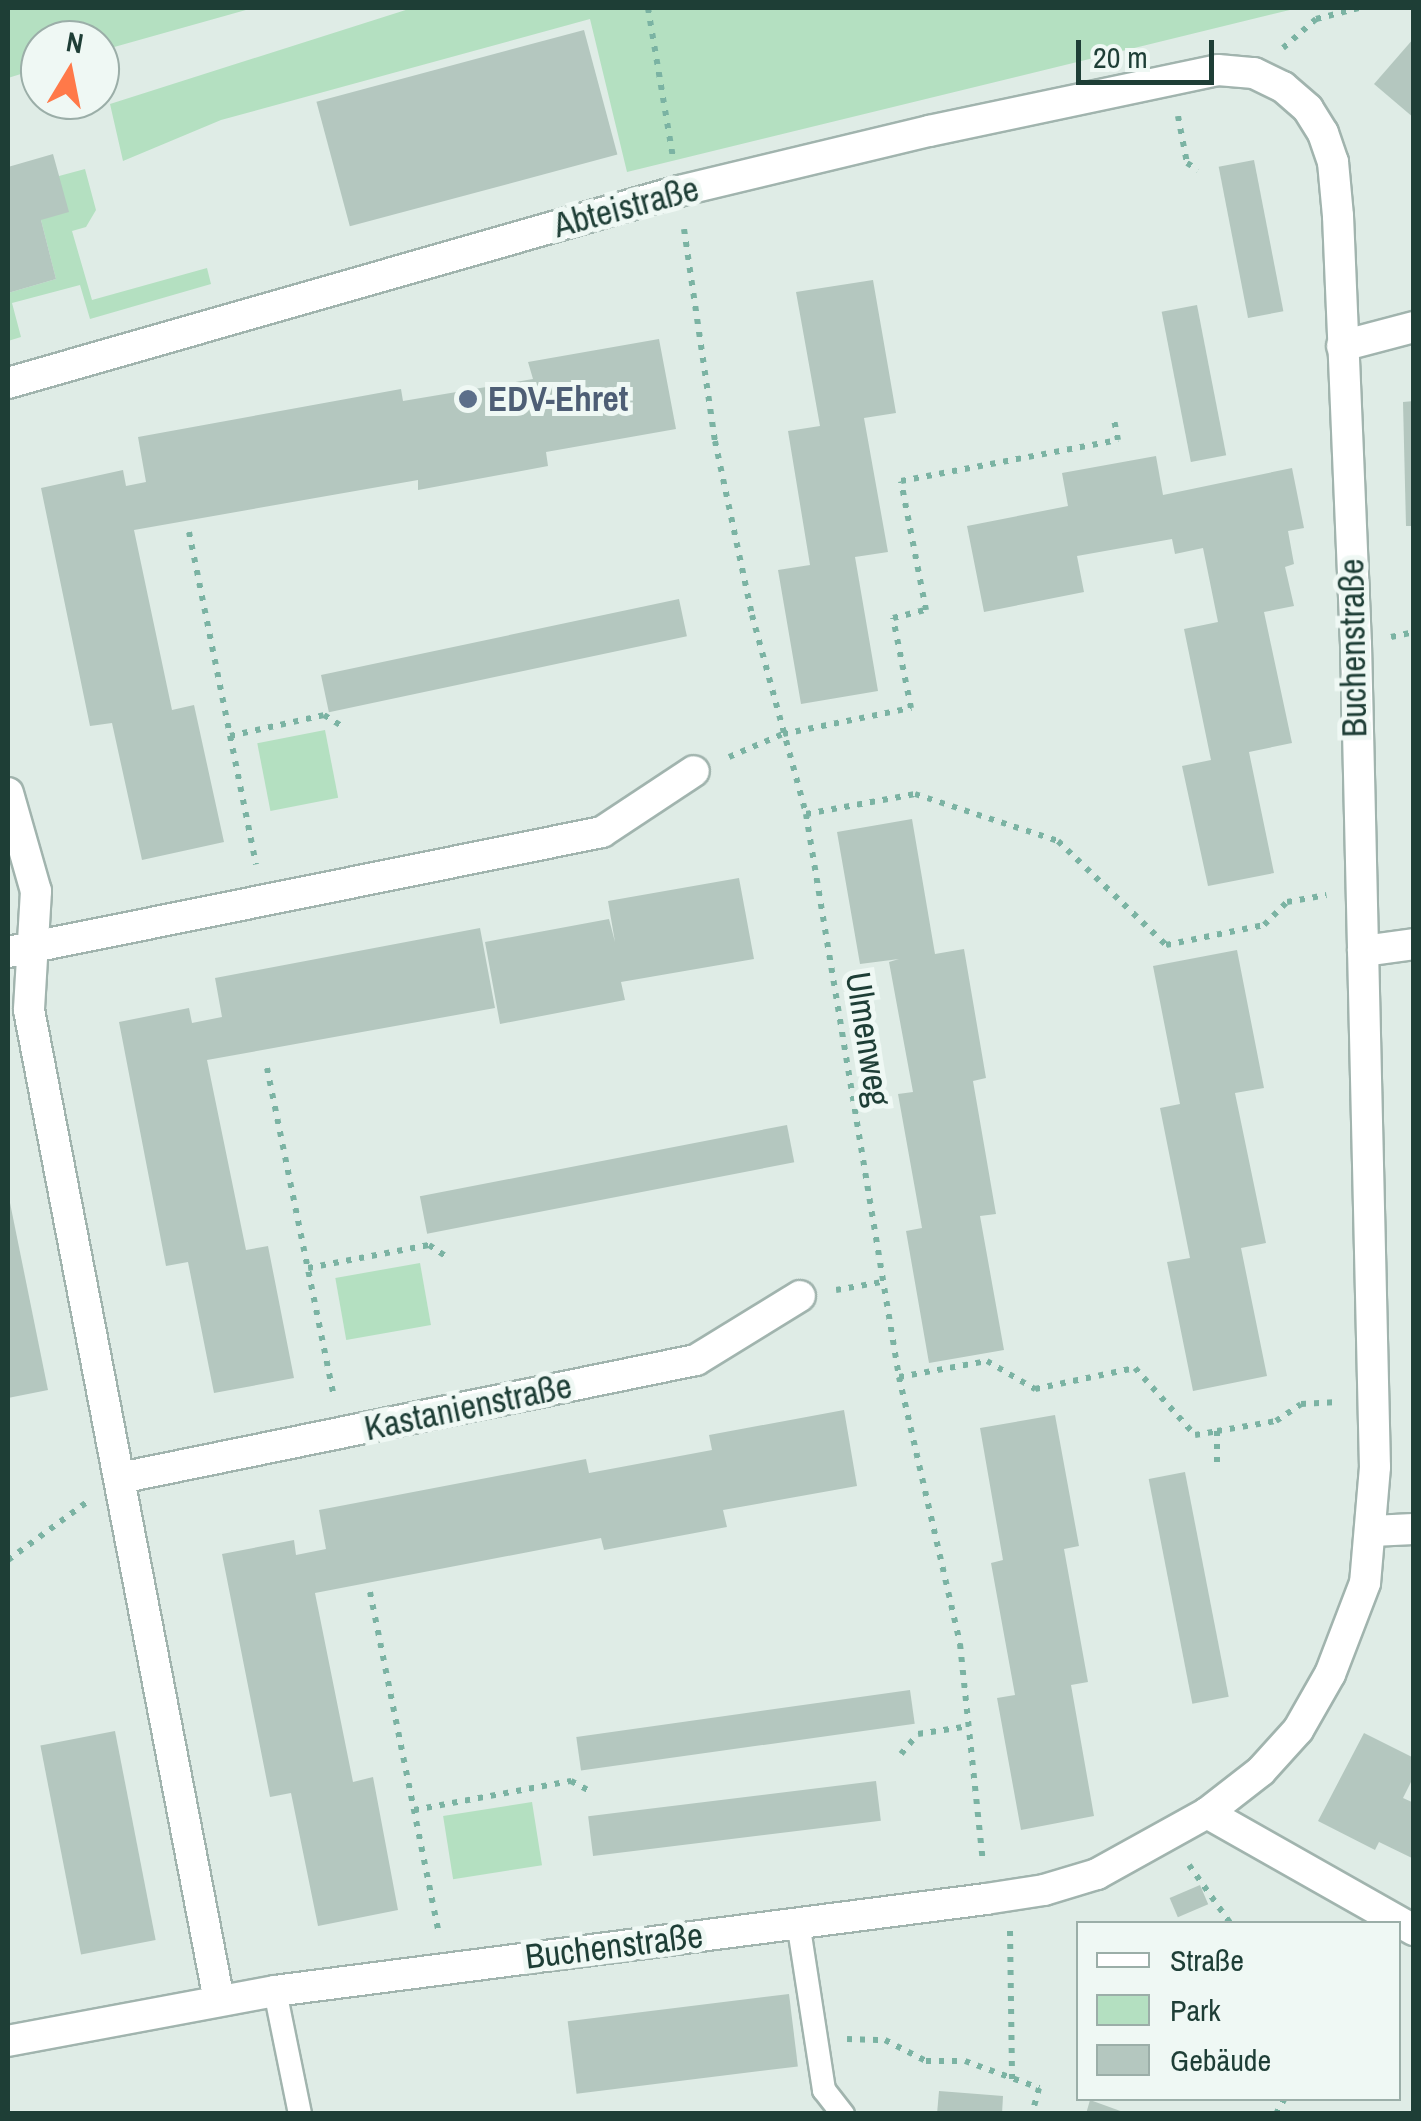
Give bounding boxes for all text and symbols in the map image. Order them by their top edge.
north arrow [20,20,120,120]
scale bar [1081,20,1218,82]
text: N [63,22,86,63]
text: 20 m [1093,37,1148,77]
street label: Abteistraße [549,168,703,246]
place label: EDV-Ehret [488,378,628,420]
marker: EDV-Ehret [457,388,479,410]
street label: Buchenstraße [1330,558,1376,738]
street label: Ulmenweg [837,969,899,1109]
street label: Kastanienstraße [361,1365,575,1449]
street label: Buchenstraße [523,1914,705,1978]
legend [1076,1921,1401,2101]
text: Straße [1170,1940,1244,1980]
text: Park [1170,1990,1221,2030]
text: Gebäude [1170,2040,1271,2080]

